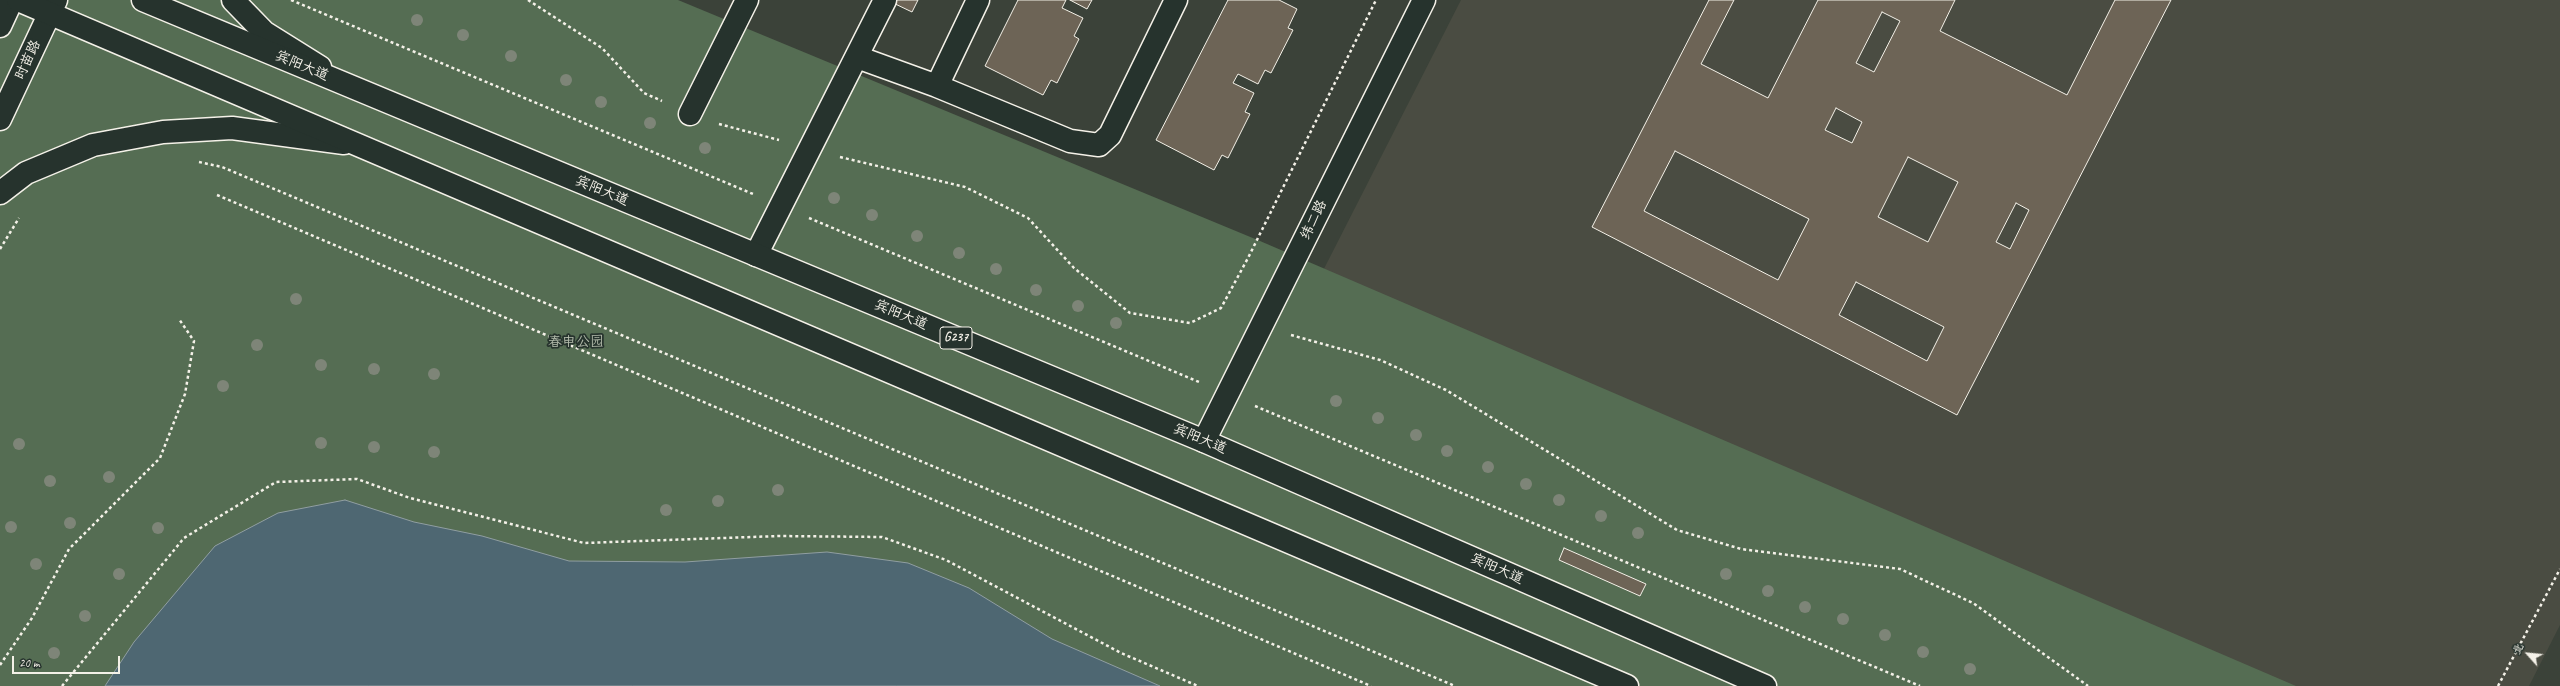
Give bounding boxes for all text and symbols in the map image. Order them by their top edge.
street label: 时苗路 [12,37,44,83]
street label: 宾阳大道 [273,47,331,85]
street label: 宾阳大道 [573,172,631,210]
street label: 纬二路 [1297,197,1331,243]
street label: 宾阳大道 [872,296,930,334]
road number: G237 [940,327,972,349]
park label: 春申公园 [548,334,604,350]
street label: 宾阳大道 [1171,420,1229,458]
street label: 宾阳大道 [1468,550,1526,588]
north arrow [2508,634,2548,674]
text: 北 [2509,640,2526,657]
scale bar [14,648,122,674]
text: 20 m [19,655,39,671]

